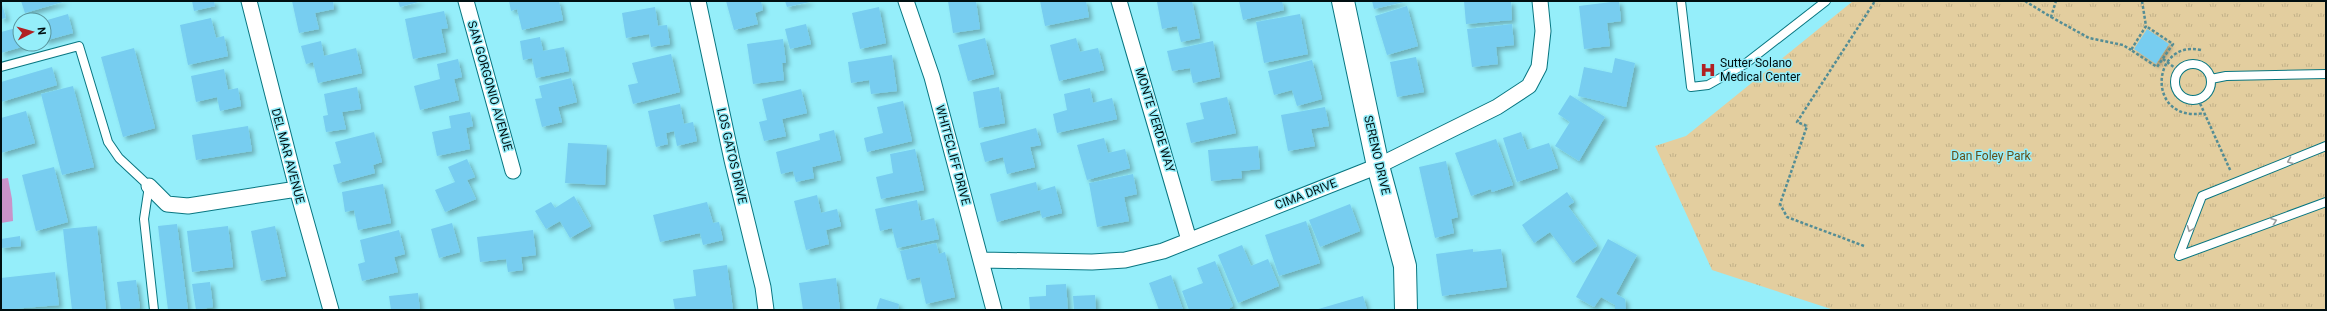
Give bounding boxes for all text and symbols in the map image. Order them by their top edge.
north arrow [12,12,52,52]
street label: SAN GORGONIO AVENUE [465,19,515,153]
text: N [35,26,48,36]
place label: Sutter Solano Medical Center [1720,56,1800,84]
hospital icon: Sutter Solano Medical Center [1699,61,1717,79]
street label: MONTE VERDE WAY [1132,66,1178,175]
street label: WHITECLIFF DRIVE [933,103,973,207]
street label: DEL MAR AVENUE [269,107,307,205]
street label: LOS GATOS DRIVE [714,107,750,206]
street label: SERENO DRIVE [1361,114,1393,196]
park label: Dan Foley Park [1951,149,2032,163]
one-way arrow [2286,156,2293,164]
street label: CIMA DRIVE [1273,176,1339,212]
one-way arrow [2270,218,2277,226]
one-way arrow [2186,226,2194,233]

